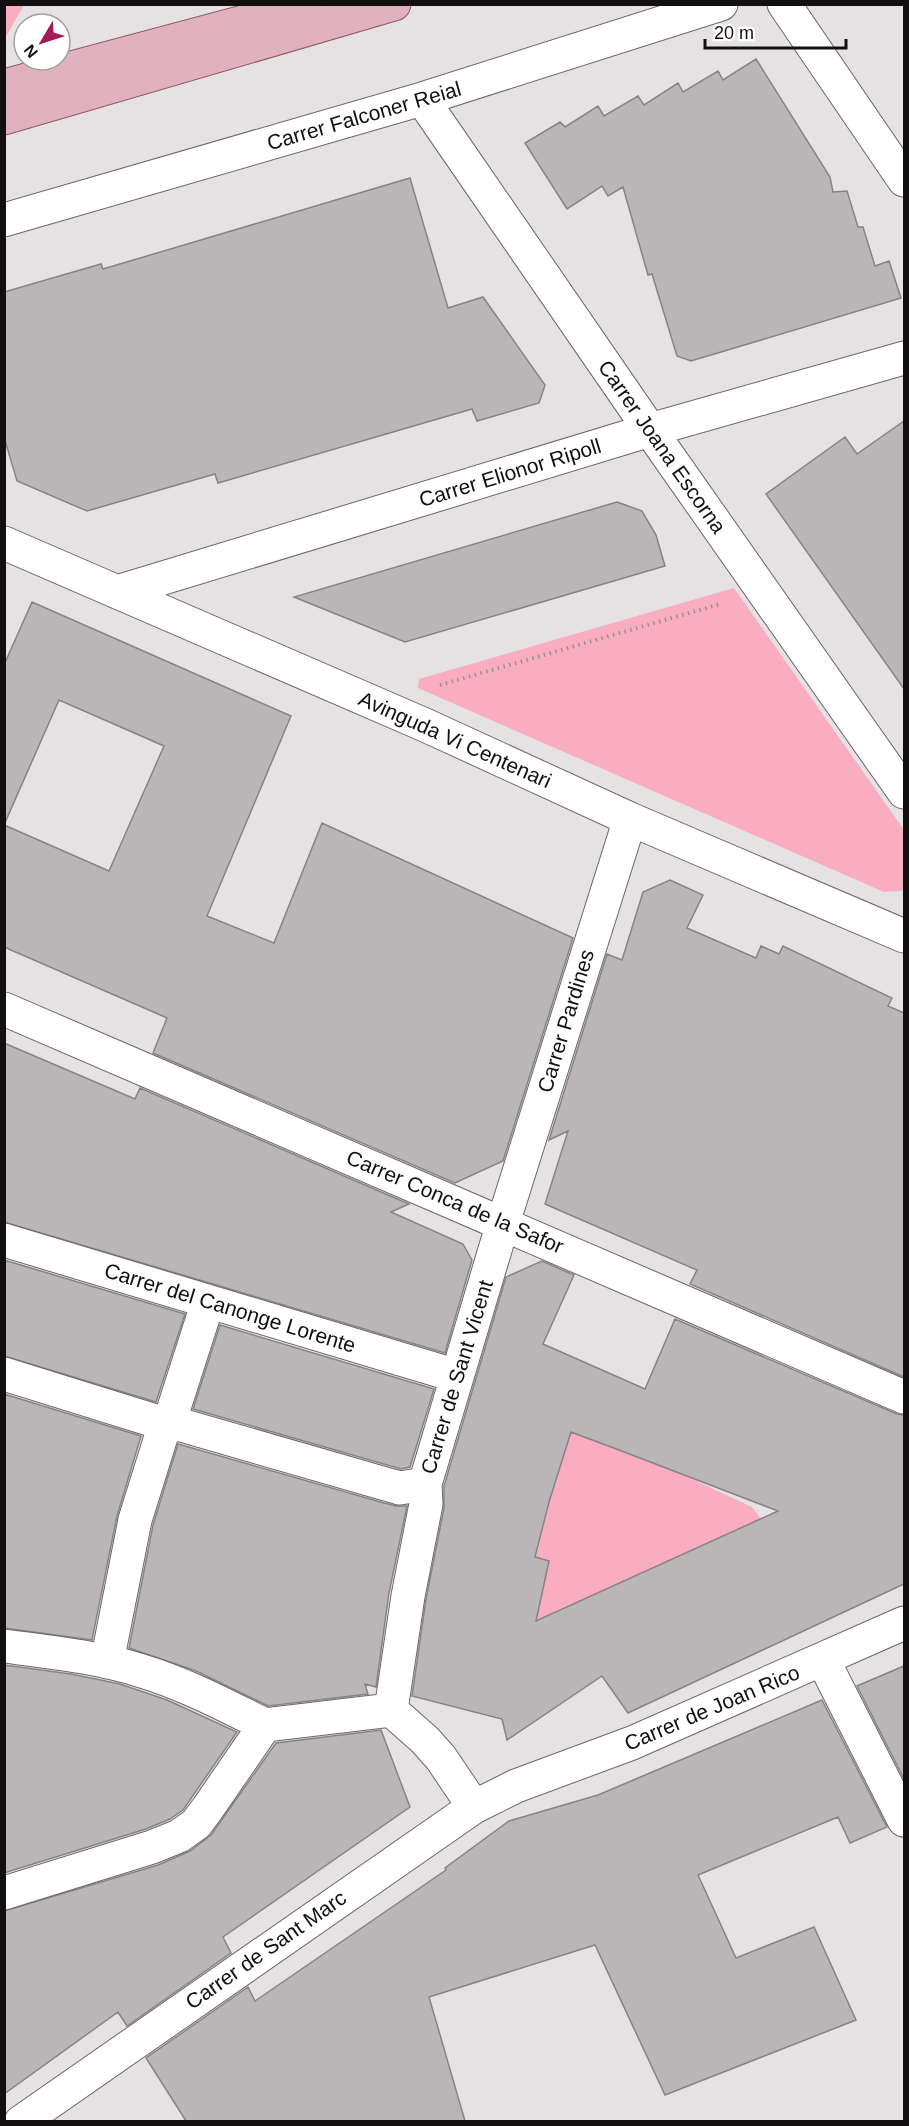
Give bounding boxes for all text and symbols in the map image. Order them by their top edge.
north arrow [12,12,72,72]
scale bar [705,12,846,50]
text: 20 m [714,23,754,43]
text: N [20,41,41,61]
street label: Carrer Falconer Reial [264,77,464,154]
street label: Carrer Joana Escorna [594,356,731,538]
street label: Carrer Elionor Ripoll [416,434,604,511]
street label: Avinguda Vi Centenari [355,687,555,792]
street label: Carrer Pardines [533,947,598,1095]
street label: Carrer Conca de la Safor [343,1145,567,1258]
street label: Carrer del Canonge Lorente [102,1258,359,1357]
street label: Carrer de Sant Vicent [416,1277,497,1477]
street label: Carrer de Joan Rico [621,1660,803,1755]
street label: Carrer de Sant Marc [181,1886,350,2014]

